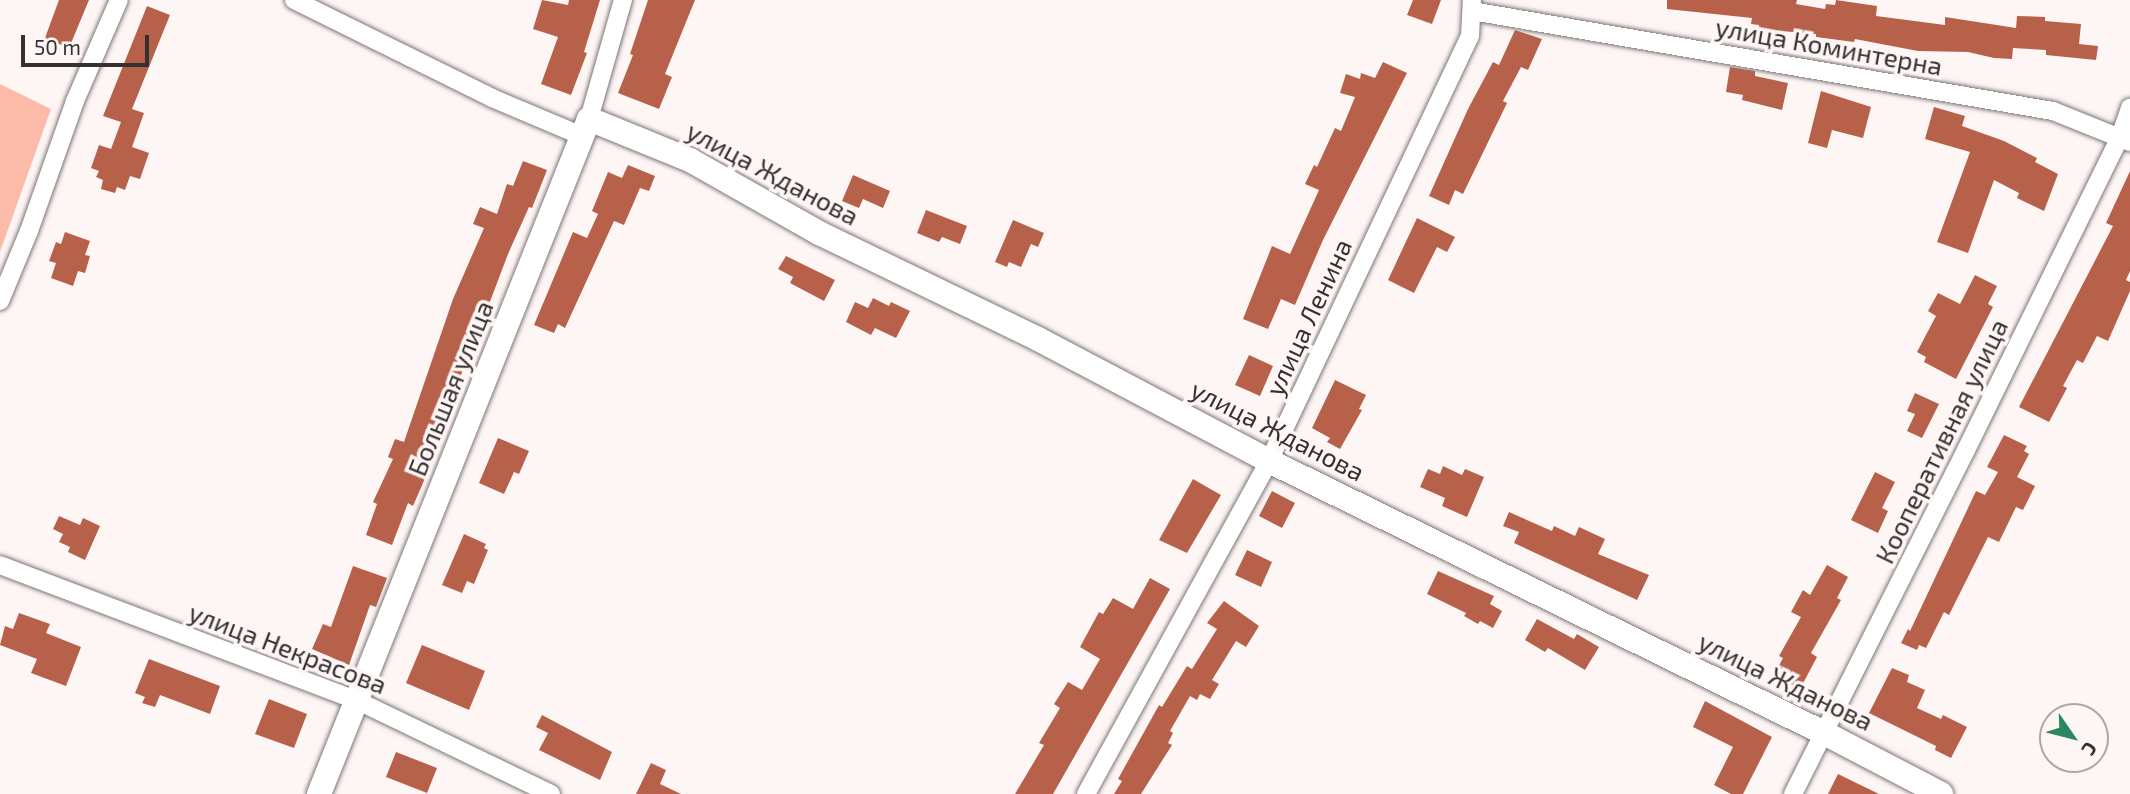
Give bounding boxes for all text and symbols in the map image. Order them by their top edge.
street label: улица Коминтерна [1713,11,1945,81]
scale bar [24,21,152,65]
text: 50 m [34,34,81,59]
street label: улица Жданова [682,115,864,231]
street label: улица Ленина [1258,234,1358,400]
street label: Большая улица [401,296,499,480]
street label: Кооперативная улица [1868,314,2014,568]
street label: улица Жданова [1186,373,1370,487]
street label: улица Некрасова [185,596,391,700]
street label: улица Жданова [1694,625,1878,737]
north arrow [2039,703,2109,773]
text: С [2077,738,2103,760]

